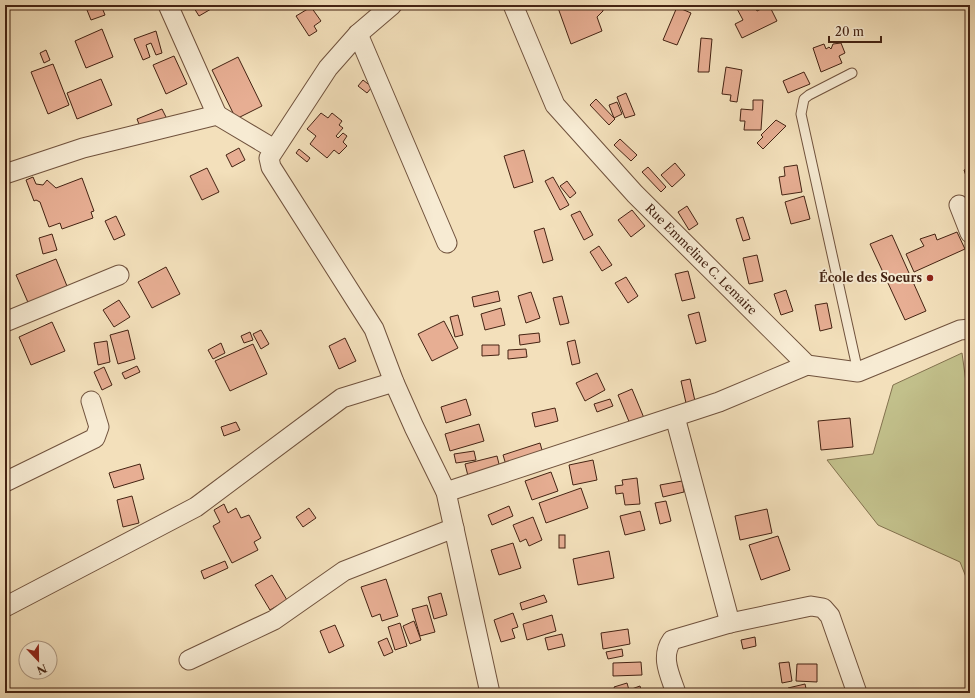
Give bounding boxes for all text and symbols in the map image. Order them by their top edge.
scale bar [829,18,881,44]
text: 20 m [835,24,864,39]
street label: Rue Emmeline C. Lemaire [642,200,760,318]
place label: École des Soeurs [819,269,922,285]
marker: École des Soeurs [925,273,935,283]
north arrow [18,640,58,680]
text: N [34,661,49,678]

